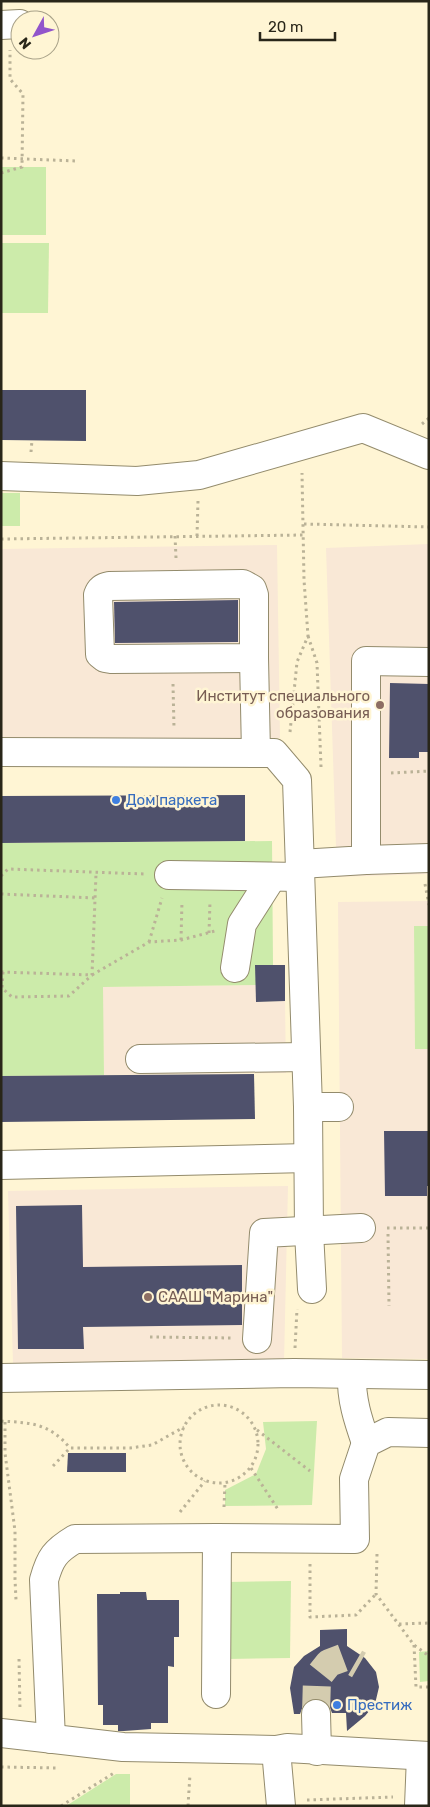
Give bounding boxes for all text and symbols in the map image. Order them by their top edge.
north arrow [10,10,60,60]
scale bar [260,10,335,42]
text: 20 m [268,18,303,36]
text: N [16,34,35,52]
place label: Институт специального образования [196,687,370,722]
marker: Институт специального образования [374,699,386,711]
place label: Дом паркета [126,791,217,809]
marker: Дом паркета [110,794,122,806]
place label: СААШ "Марина" [158,1288,273,1306]
marker: СААШ "Марина" [142,1291,154,1303]
place label: Престиж [347,1696,412,1714]
marker: Престиж [331,1699,343,1711]

